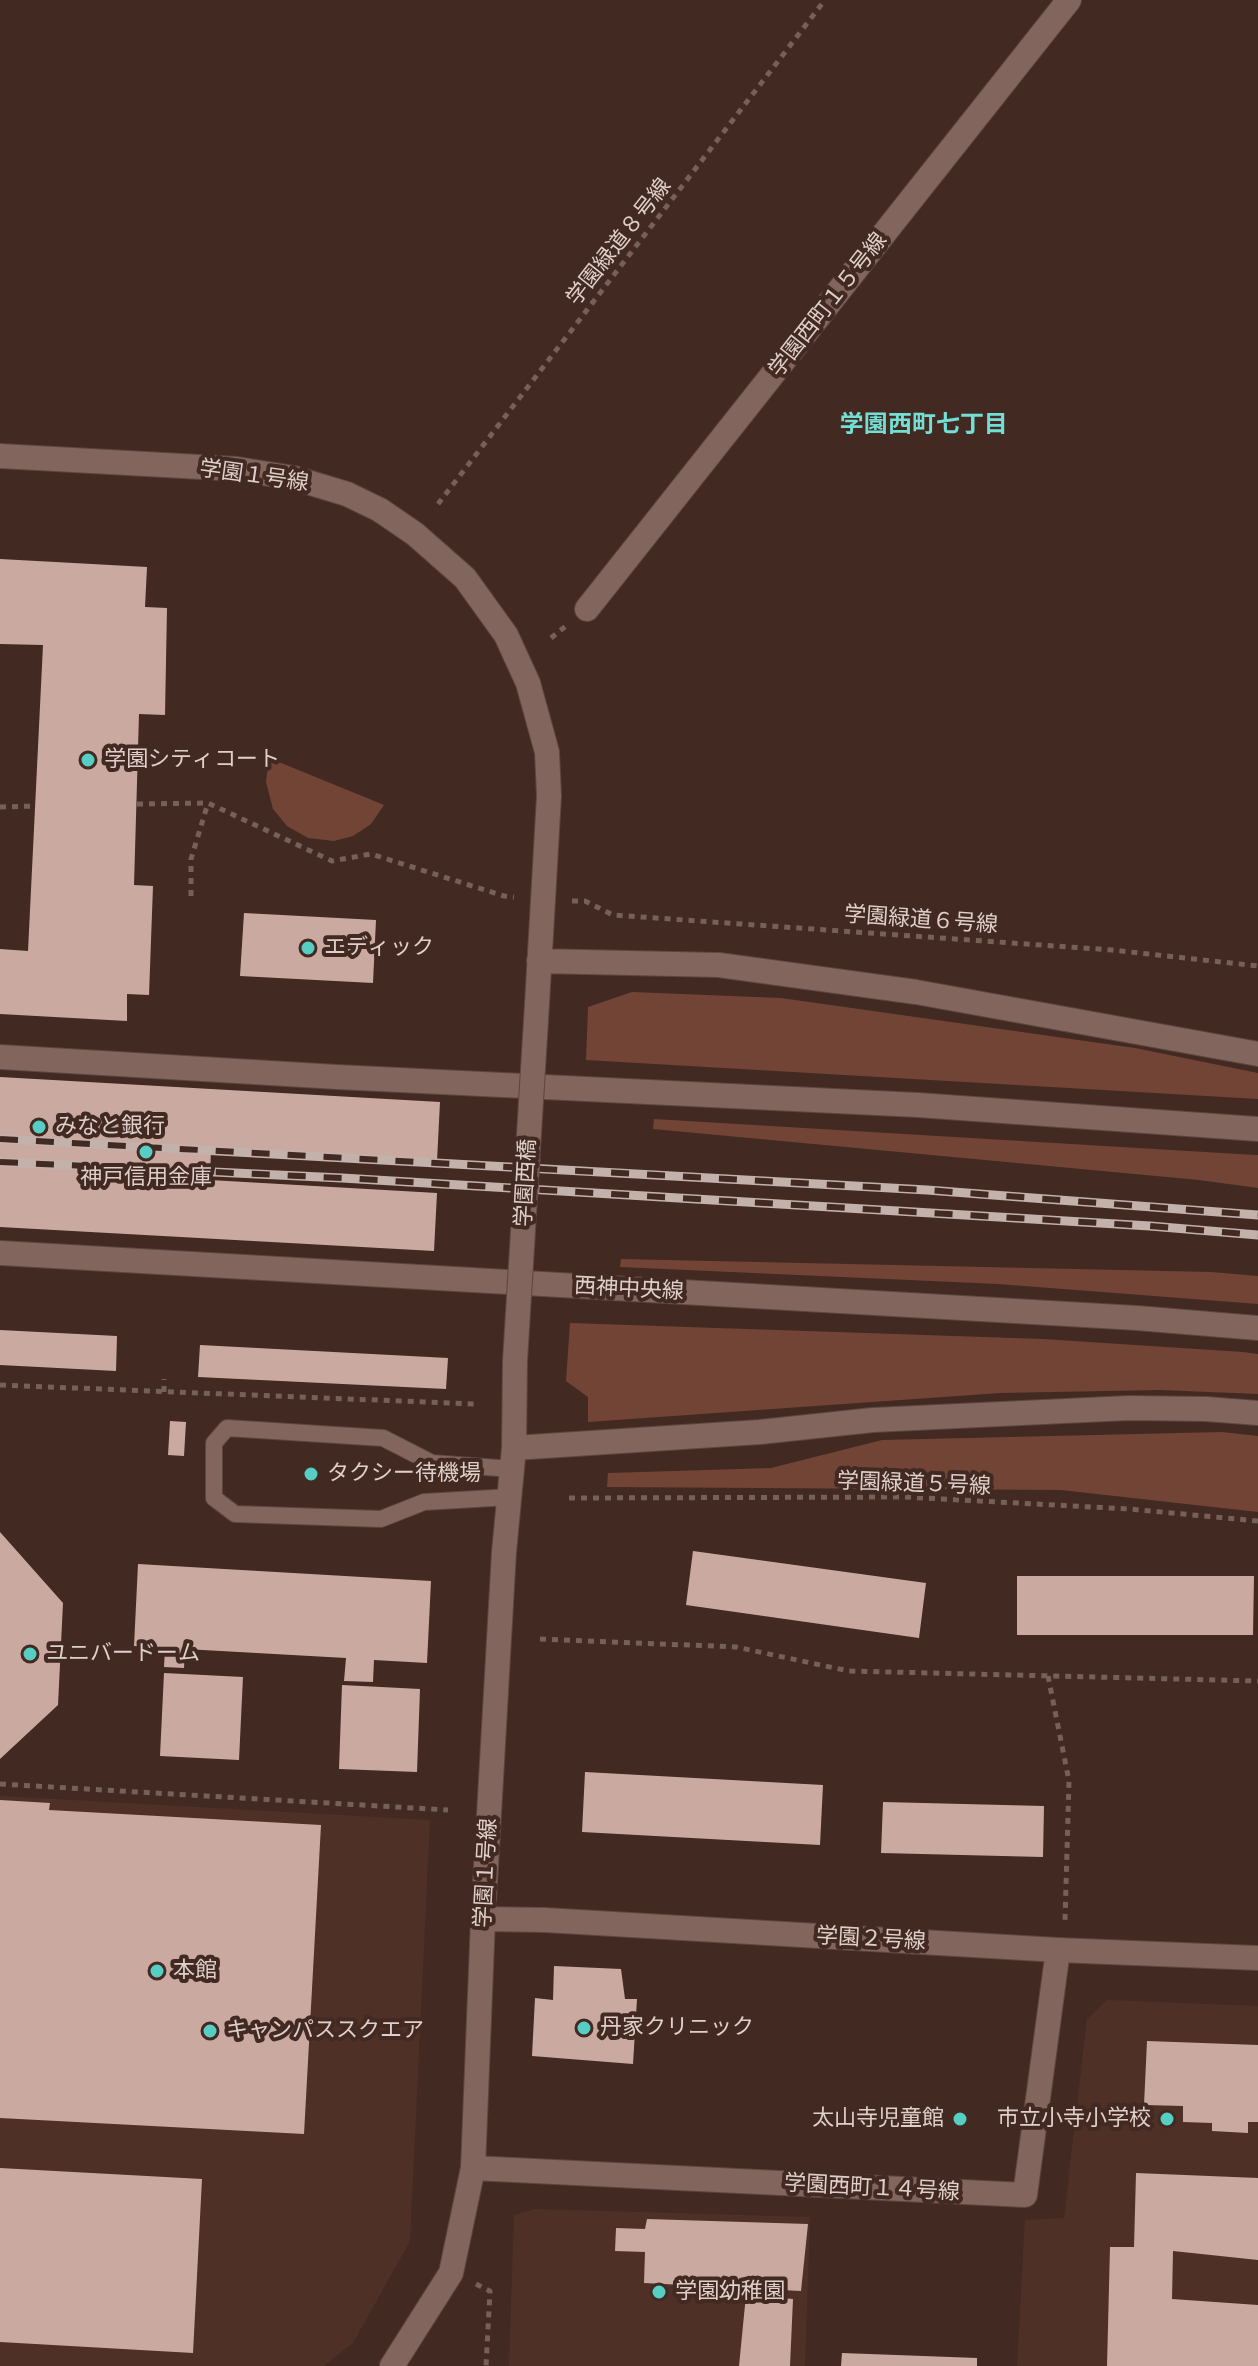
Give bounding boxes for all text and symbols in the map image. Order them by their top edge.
street label: 学園緑道８号線 [561,173,677,311]
street label: 学園西町１５号線 [763,228,893,382]
district label: 学園西町七丁目 [840,411,1008,439]
street label: 学園１号線 [198,455,310,497]
place label: 学園シティコート [104,747,280,773]
marker: 学園シティコート [79,751,97,769]
street label: 学園緑道６号線 [843,901,999,939]
place label: エディック [324,935,434,961]
marker: エディック [299,939,317,957]
place label: みなと銀行 [55,1114,165,1140]
marker: みなと銀行 [30,1118,48,1136]
street label: 学園西橋 [511,1138,541,1228]
marker: 神戸信用金庫 [137,1143,155,1161]
place label: 神戸信用金庫 [80,1165,212,1191]
street label: 西神中央線 [573,1273,685,1305]
place label: タクシー待機場 [327,1461,481,1487]
marker: タクシー待機場 [302,1465,320,1483]
street label: 学園緑道５号線 [837,1468,991,1500]
place label: ユニバードーム [46,1641,200,1667]
marker: ユニバードーム [21,1645,39,1663]
street label: 学園１号線 [470,1817,502,1929]
street label: 学園２号線 [815,1923,927,1955]
place label: 本館 [173,1958,217,1984]
marker: 本館 [148,1962,166,1980]
place label: 丹家クリニック [600,2015,754,2041]
place label: キャンパススクエア [226,2018,424,2044]
marker: 丹家クリニック [575,2019,593,2037]
marker: キャンパススクエア [201,2022,219,2040]
place label: 太山寺児童館 [812,2106,944,2132]
place label: 市立小寺小学校 [997,2106,1151,2132]
marker: 太山寺児童館 [951,2110,969,2128]
marker: 市立小寺小学校 [1158,2110,1176,2128]
street label: 学園西町１４号線 [783,2170,961,2206]
place label: 学園幼稚園 [675,2279,785,2305]
marker: 学園幼稚園 [650,2283,668,2301]

